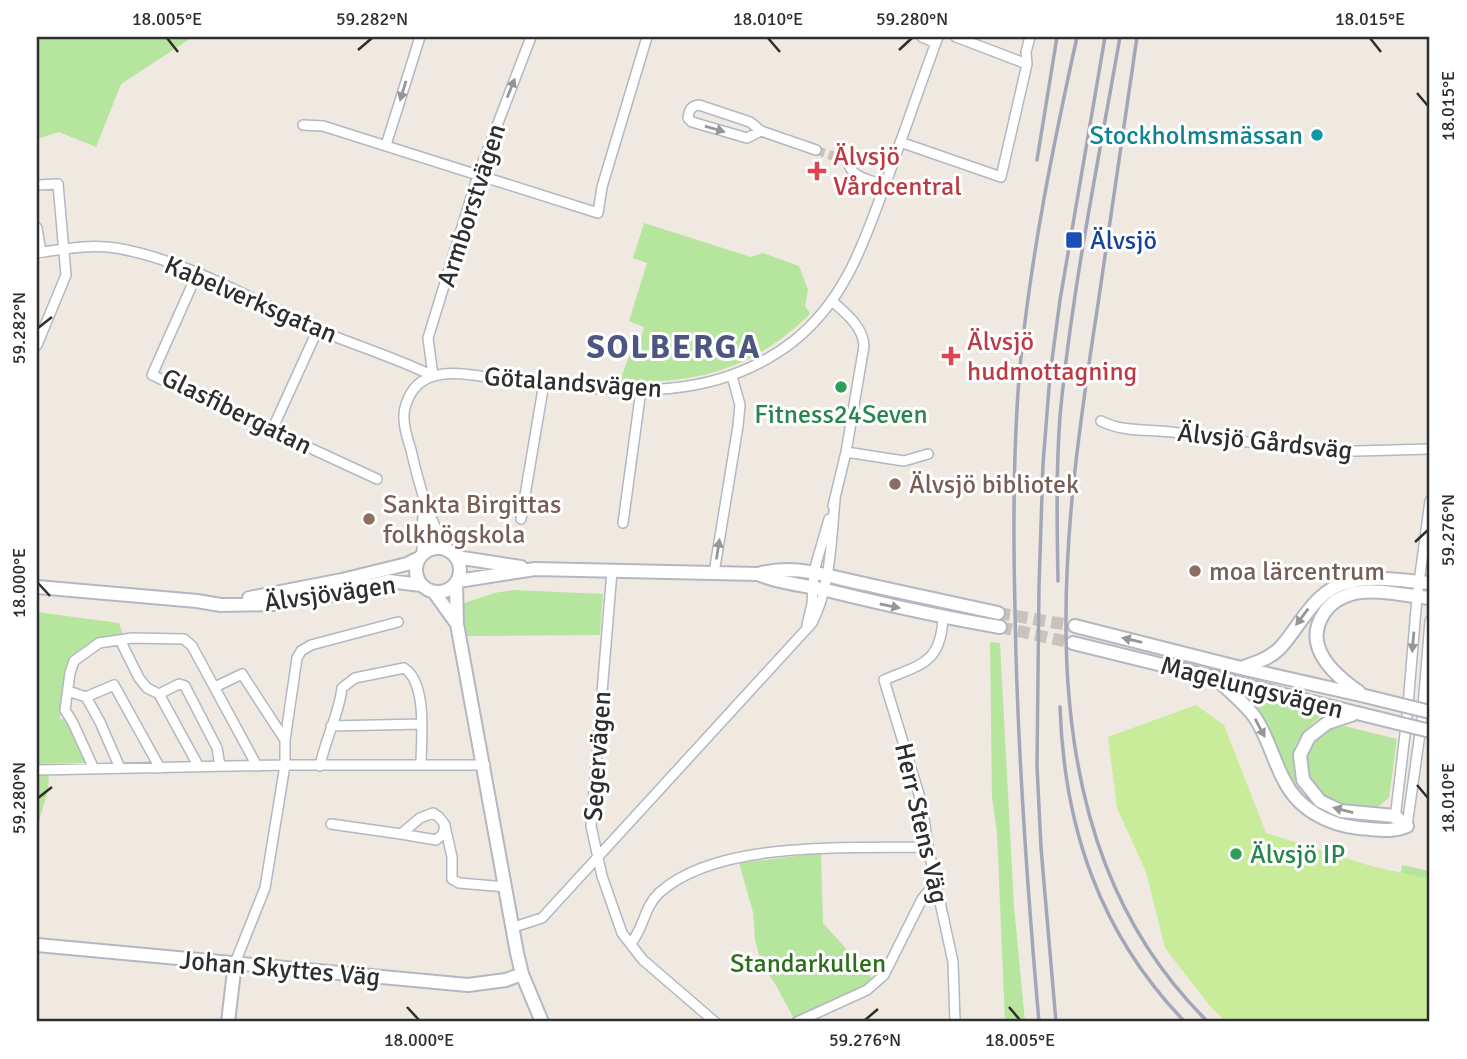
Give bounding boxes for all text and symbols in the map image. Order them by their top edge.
text: 18.005°E [132,8,202,30]
text: 59.282°N [336,8,408,30]
text: 18.010°E [733,8,803,30]
text: 59.280°N [876,8,948,30]
text: 18.015°E [1335,8,1405,30]
text: 18.015°E [1437,71,1459,141]
one-way arrow [505,78,516,99]
one-way arrow [397,80,407,101]
street label: Armborstvägen [431,120,513,291]
place label: Stockholmsmässan [1089,120,1303,152]
one-way arrow [705,124,726,134]
marker: Stockholmsmässan [1309,127,1325,143]
place label: Älvsjö Vårdcentral [833,141,962,203]
marker: Älvsjö Vårdcentral [807,161,827,181]
place label: Älvsjö [1090,225,1157,257]
marker: Älvsjö [1064,230,1084,250]
street label: Kabelverksgatan [159,249,342,351]
text: 59.282°N [8,292,30,364]
place label: Älvsjö hudmottagning [967,326,1137,388]
district label: SOLBERGA [586,327,762,368]
marker: Älvsjö hudmottagning [941,346,961,366]
street label: Götalandsvägen [483,361,663,405]
street label: Glasfibergatan [156,362,317,462]
marker: Fitness24Seven [833,379,849,395]
place label: Fitness24Seven [754,399,928,431]
street label: Älvsjö Gårdsväg [1176,417,1354,467]
place label: Älvsjö bibliotek [909,469,1079,501]
marker: Älvsjö bibliotek [887,476,903,492]
place label: Sankta Birgittas folkhögskola [383,489,561,551]
text: 59.276°N [1437,494,1459,566]
marker: Sankta Birgittas folkhögskola [361,511,377,527]
one-way arrow [713,538,724,560]
text: 18.000°E [8,548,30,618]
place label: moa lärcentrum [1209,556,1385,588]
marker: moa lärcentrum [1187,563,1203,579]
street label: Älvsjövägen [262,569,398,619]
one-way arrow [879,601,901,612]
one-way arrow [1296,608,1310,626]
one-way arrow [1407,631,1418,653]
one-way arrow [1121,634,1143,645]
street label: Magelungsvägen [1157,650,1347,726]
street label: Segervägen [577,690,619,822]
one-way arrow [1254,718,1266,738]
street label: Herr Stens Väg [887,740,955,907]
text: 59.280°N [8,762,30,834]
text: 18.010°E [1437,763,1459,833]
one-way arrow [1332,804,1354,815]
place label: Älvsjö IP [1250,839,1345,871]
marker: Älvsjö IP [1228,846,1244,862]
street label: Johan Skyttes Väg [178,944,382,994]
park label: Standarkullen [730,948,886,980]
text: 18.000°E [384,1029,454,1051]
text: 59.276°N [829,1029,901,1051]
text: 18.005°E [985,1029,1055,1051]

